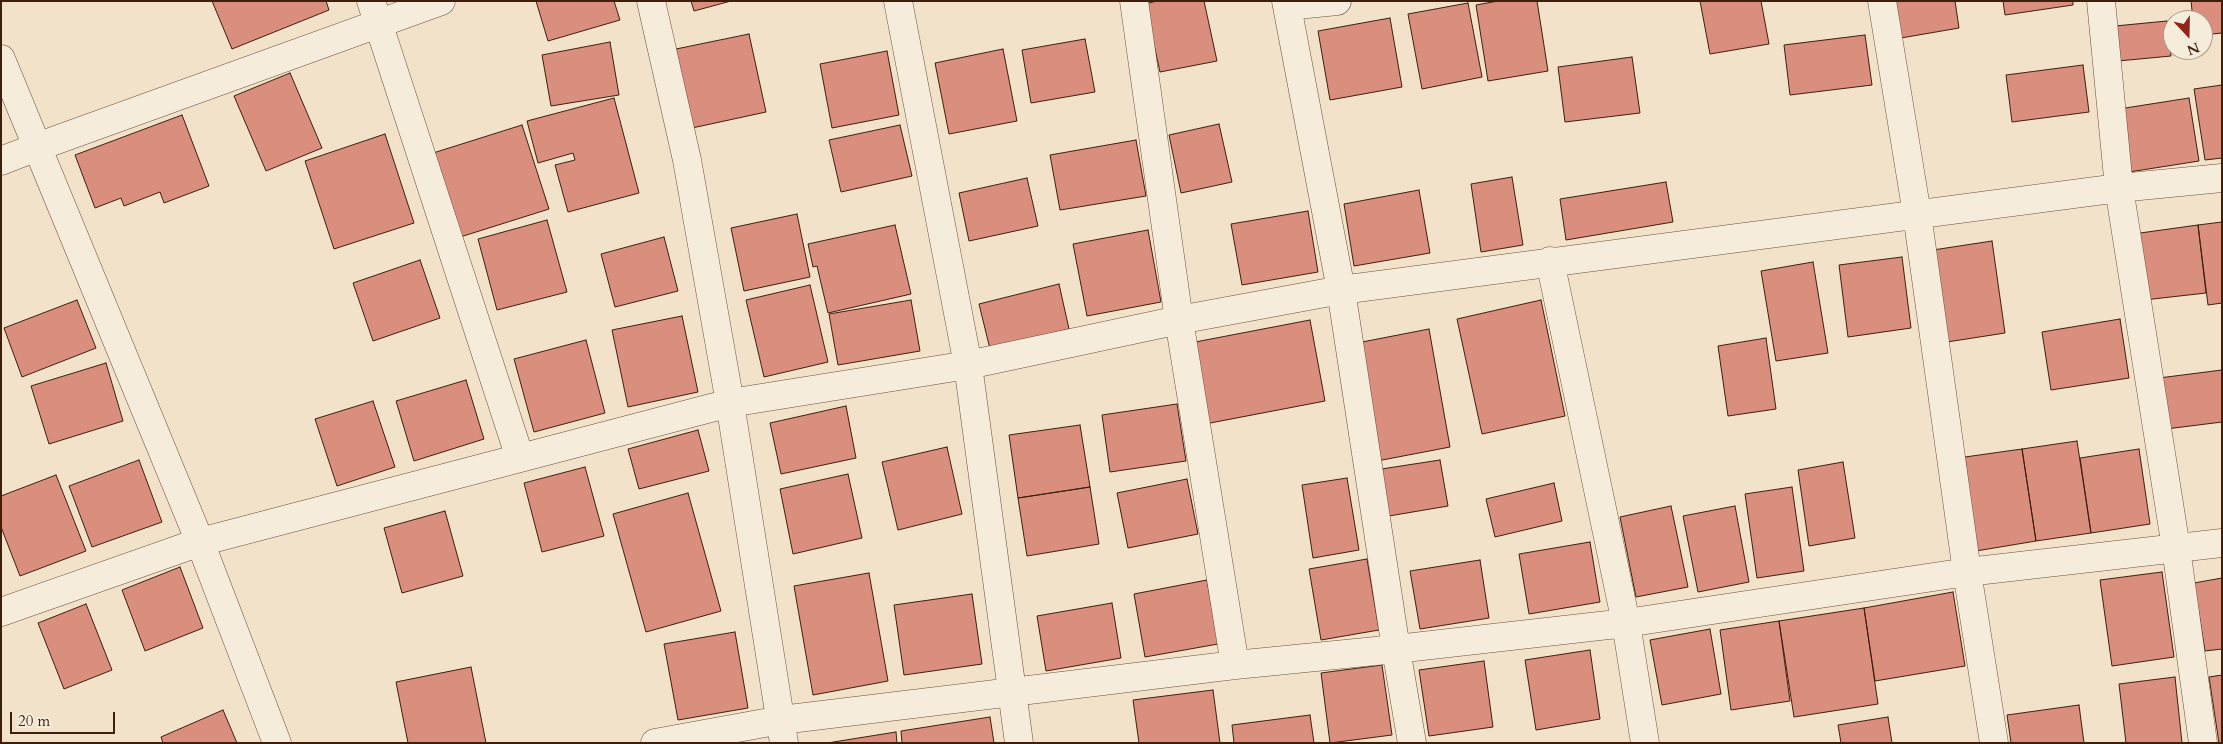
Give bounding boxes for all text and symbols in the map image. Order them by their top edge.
north arrow [2163,10,2213,60]
text: N [2184,37,2202,60]
scale bar [12,702,118,734]
text: 20 m [18,711,50,731]

